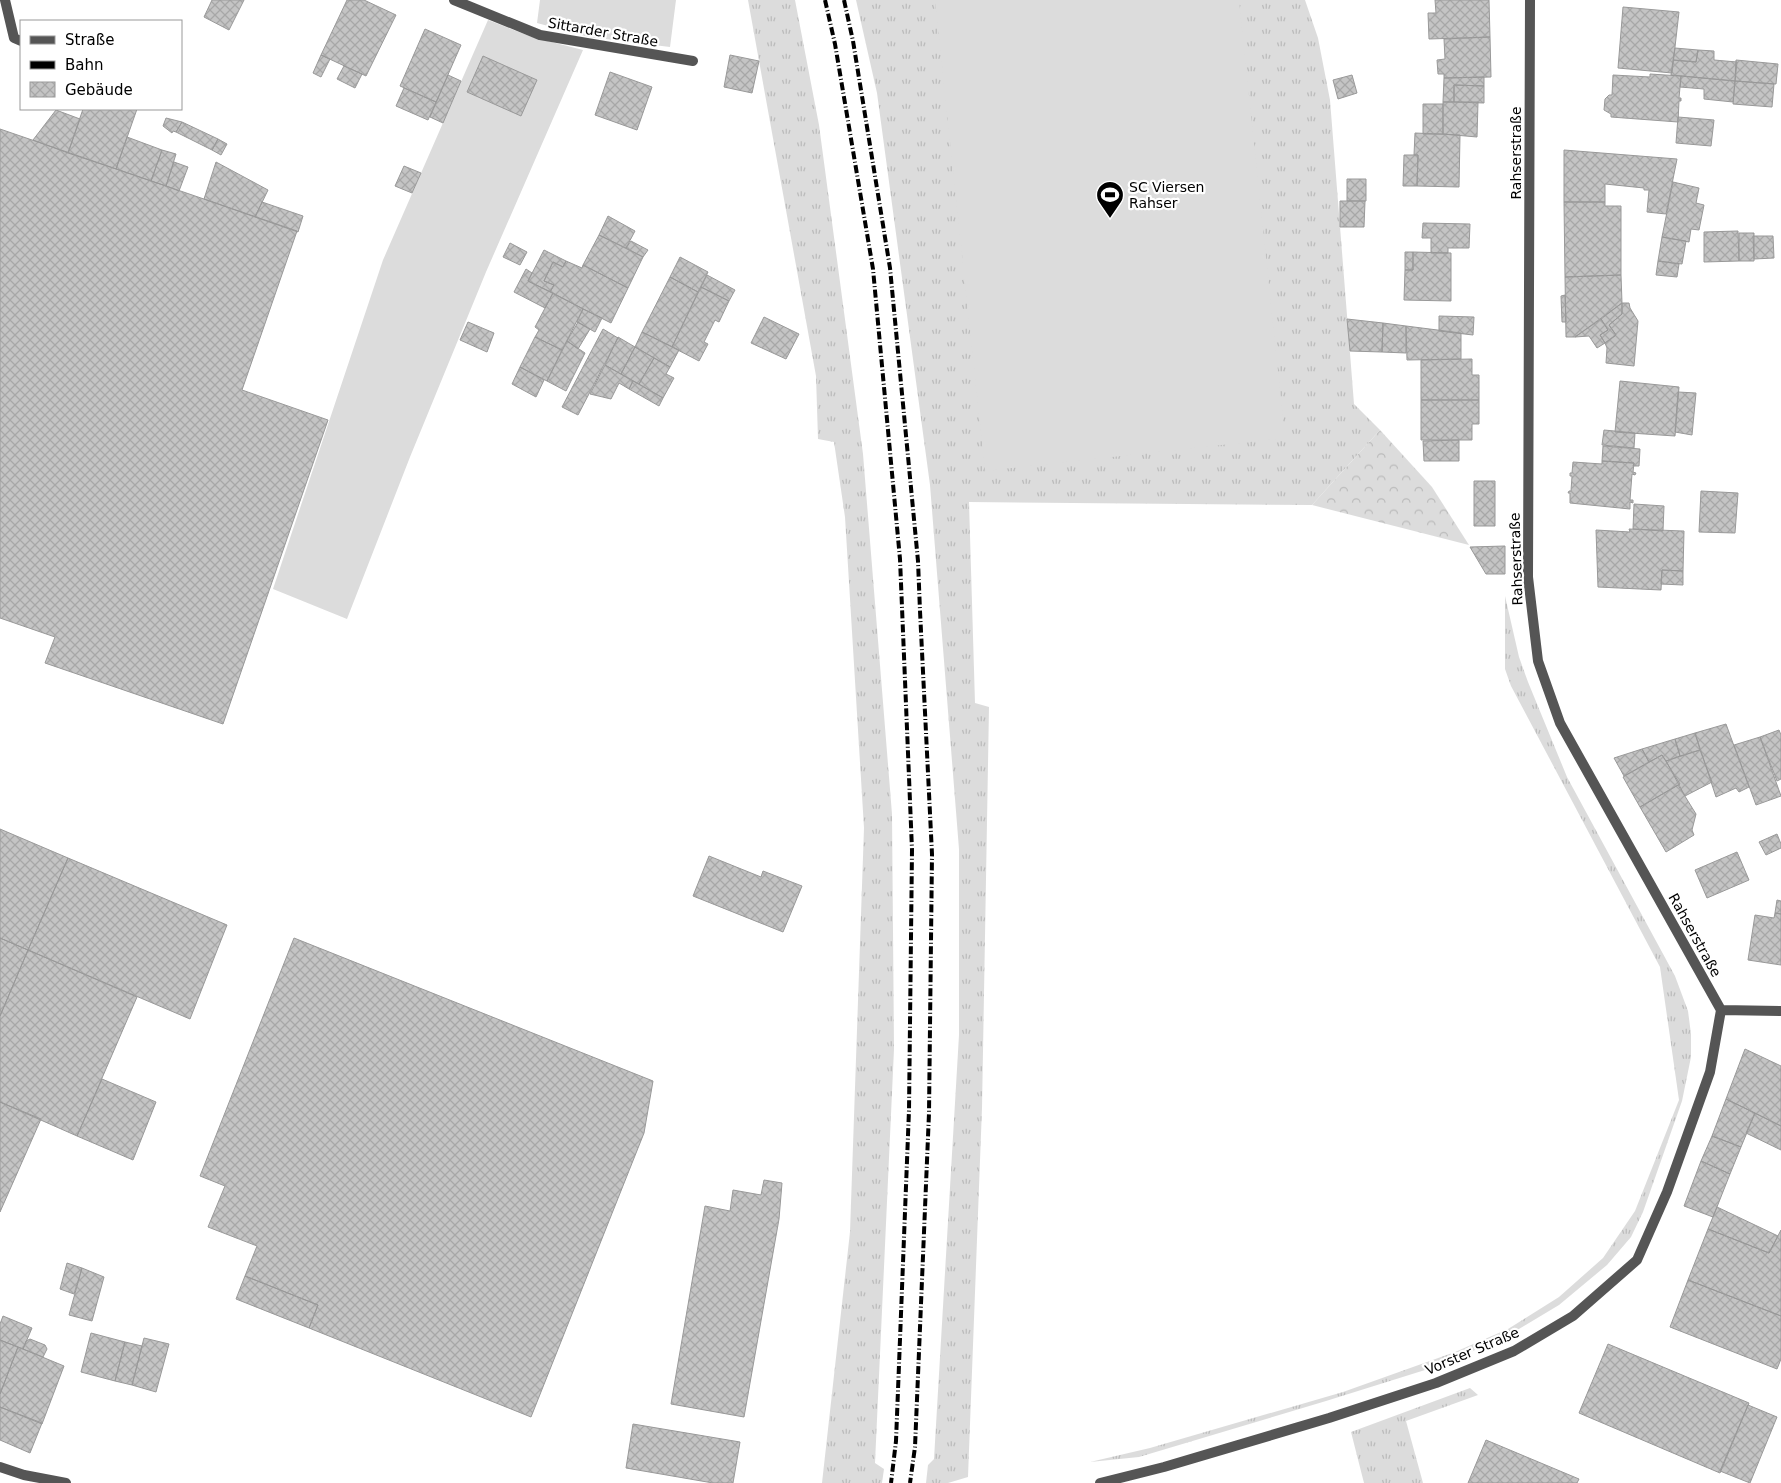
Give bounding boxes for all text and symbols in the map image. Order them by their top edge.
street label: Sittarder Straße [547,14,659,50]
legend [20,20,182,110]
text: Straße [65,31,114,49]
text: Bahn [65,56,104,74]
text: Gebäude [65,81,133,99]
street label: Rahserstraße [1508,106,1524,200]
place label: SC Viersen Rahser [1129,179,1204,211]
sports icon: SC Viersen Rahser [1095,180,1125,219]
street label: Rahserstraße [1506,512,1526,606]
street label: Rahserstraße [1665,890,1725,980]
street label: Vorster Straße [1423,1324,1521,1378]

